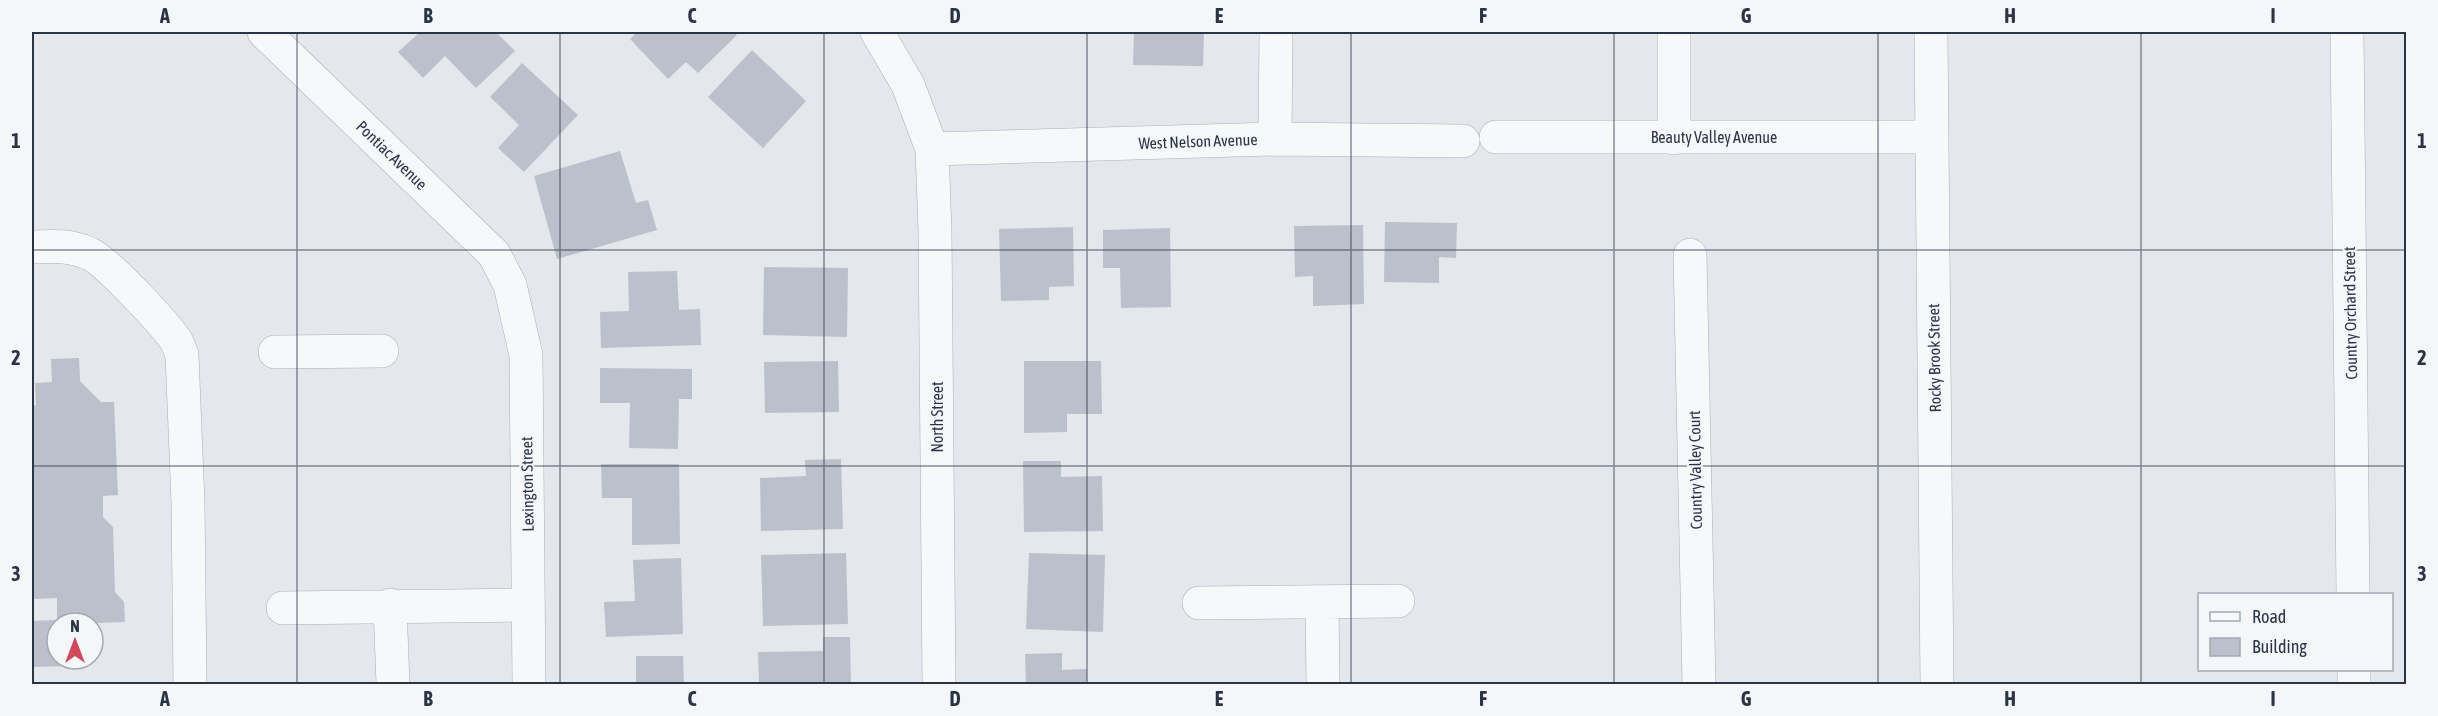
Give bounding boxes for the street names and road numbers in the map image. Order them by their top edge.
street label: Pontiac Avenue [353,117,431,193]
street label: Beauty Valley Avenue [1651,128,1777,147]
street label: West Nelson Avenue [1138,130,1258,152]
street label: Country Orchard Street [2340,246,2361,380]
street label: Rocky Brook Street [1924,303,1945,413]
street label: North Street [928,381,946,453]
street label: Country Valley Court [1685,410,1706,530]
street label: Lexington Street [517,436,538,532]

